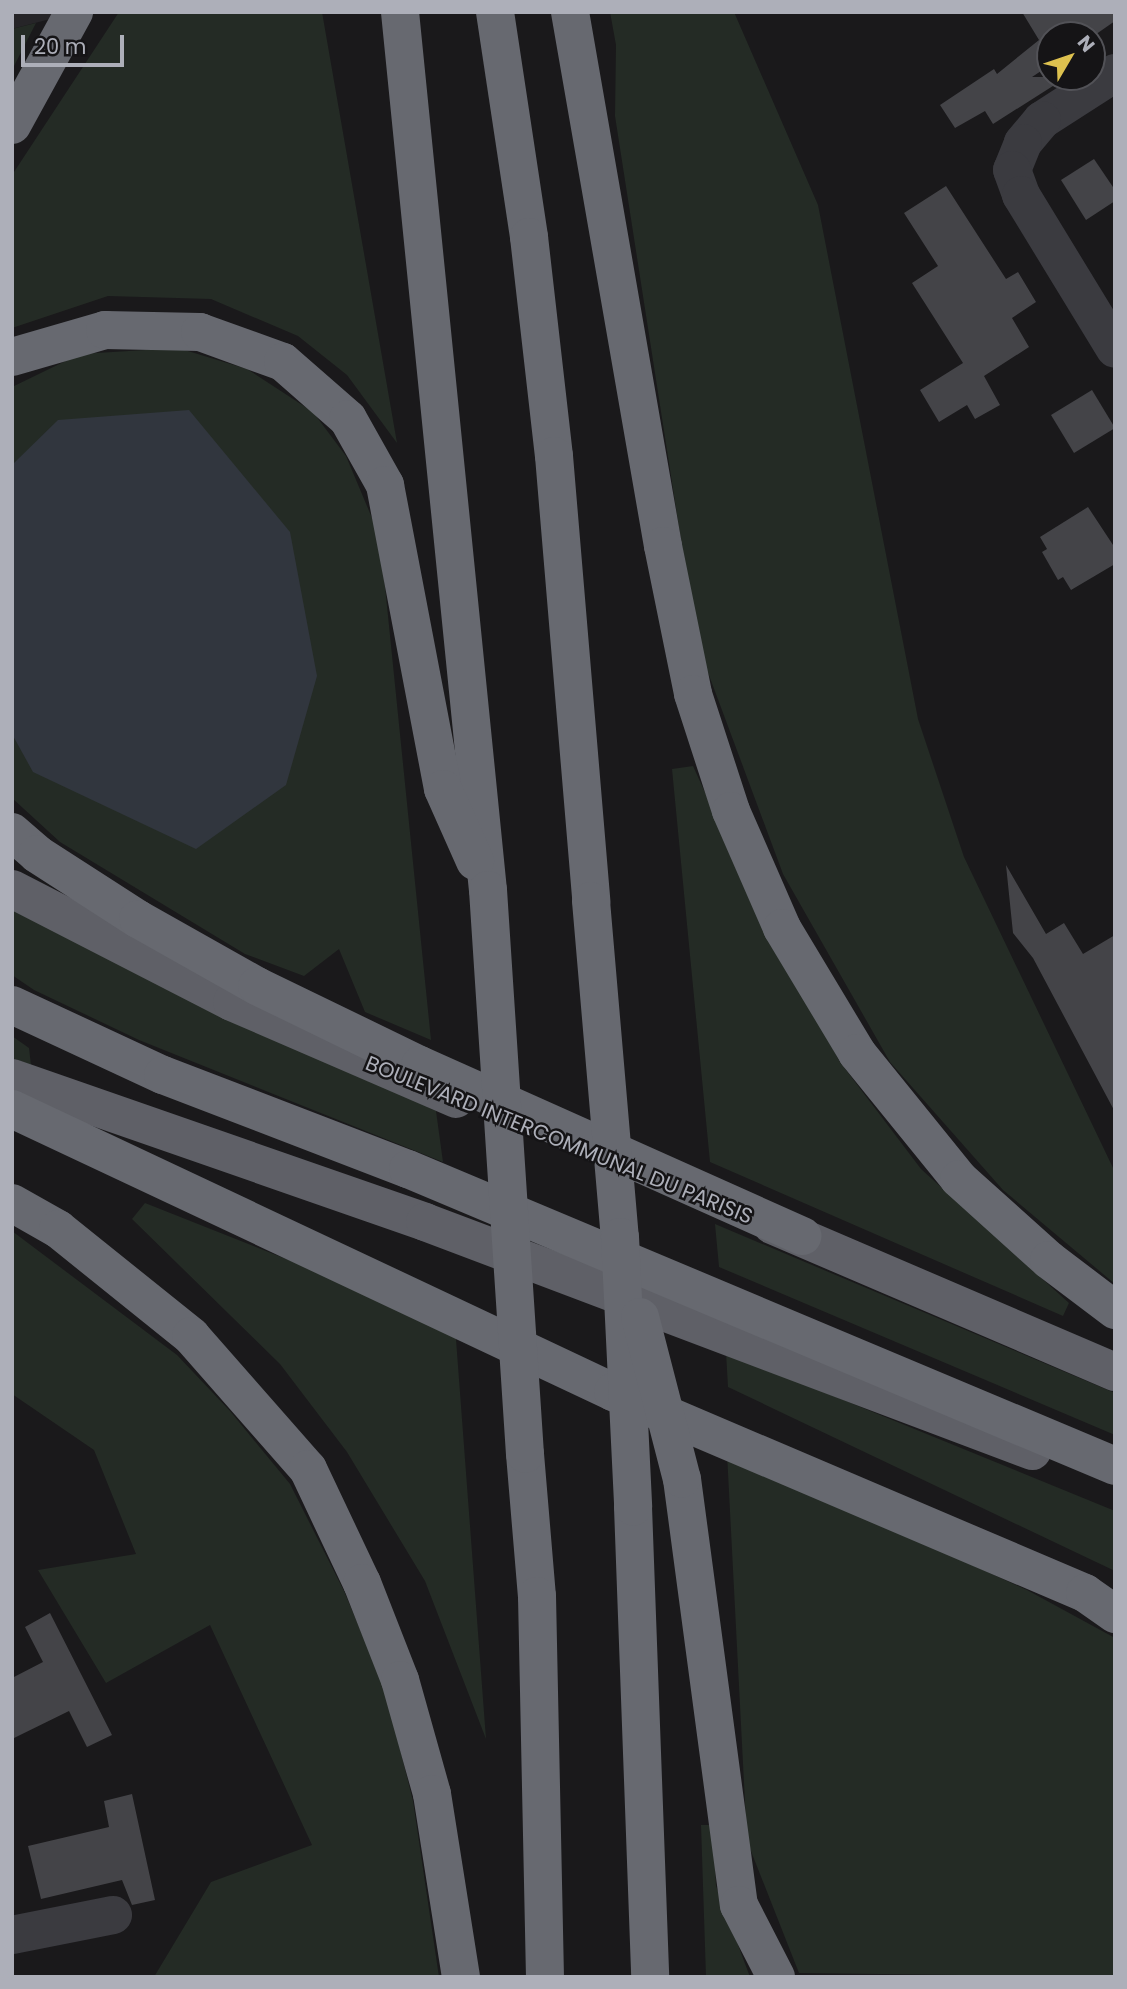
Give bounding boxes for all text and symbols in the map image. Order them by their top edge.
scale bar [24,21,128,65]
north arrow [1036,21,1106,91]
text: N [1071,30,1101,58]
text: 20 m [34,32,87,61]
street label: BOULEVARD INTERCOMMUNAL DU PARISIS [362,1051,756,1229]

